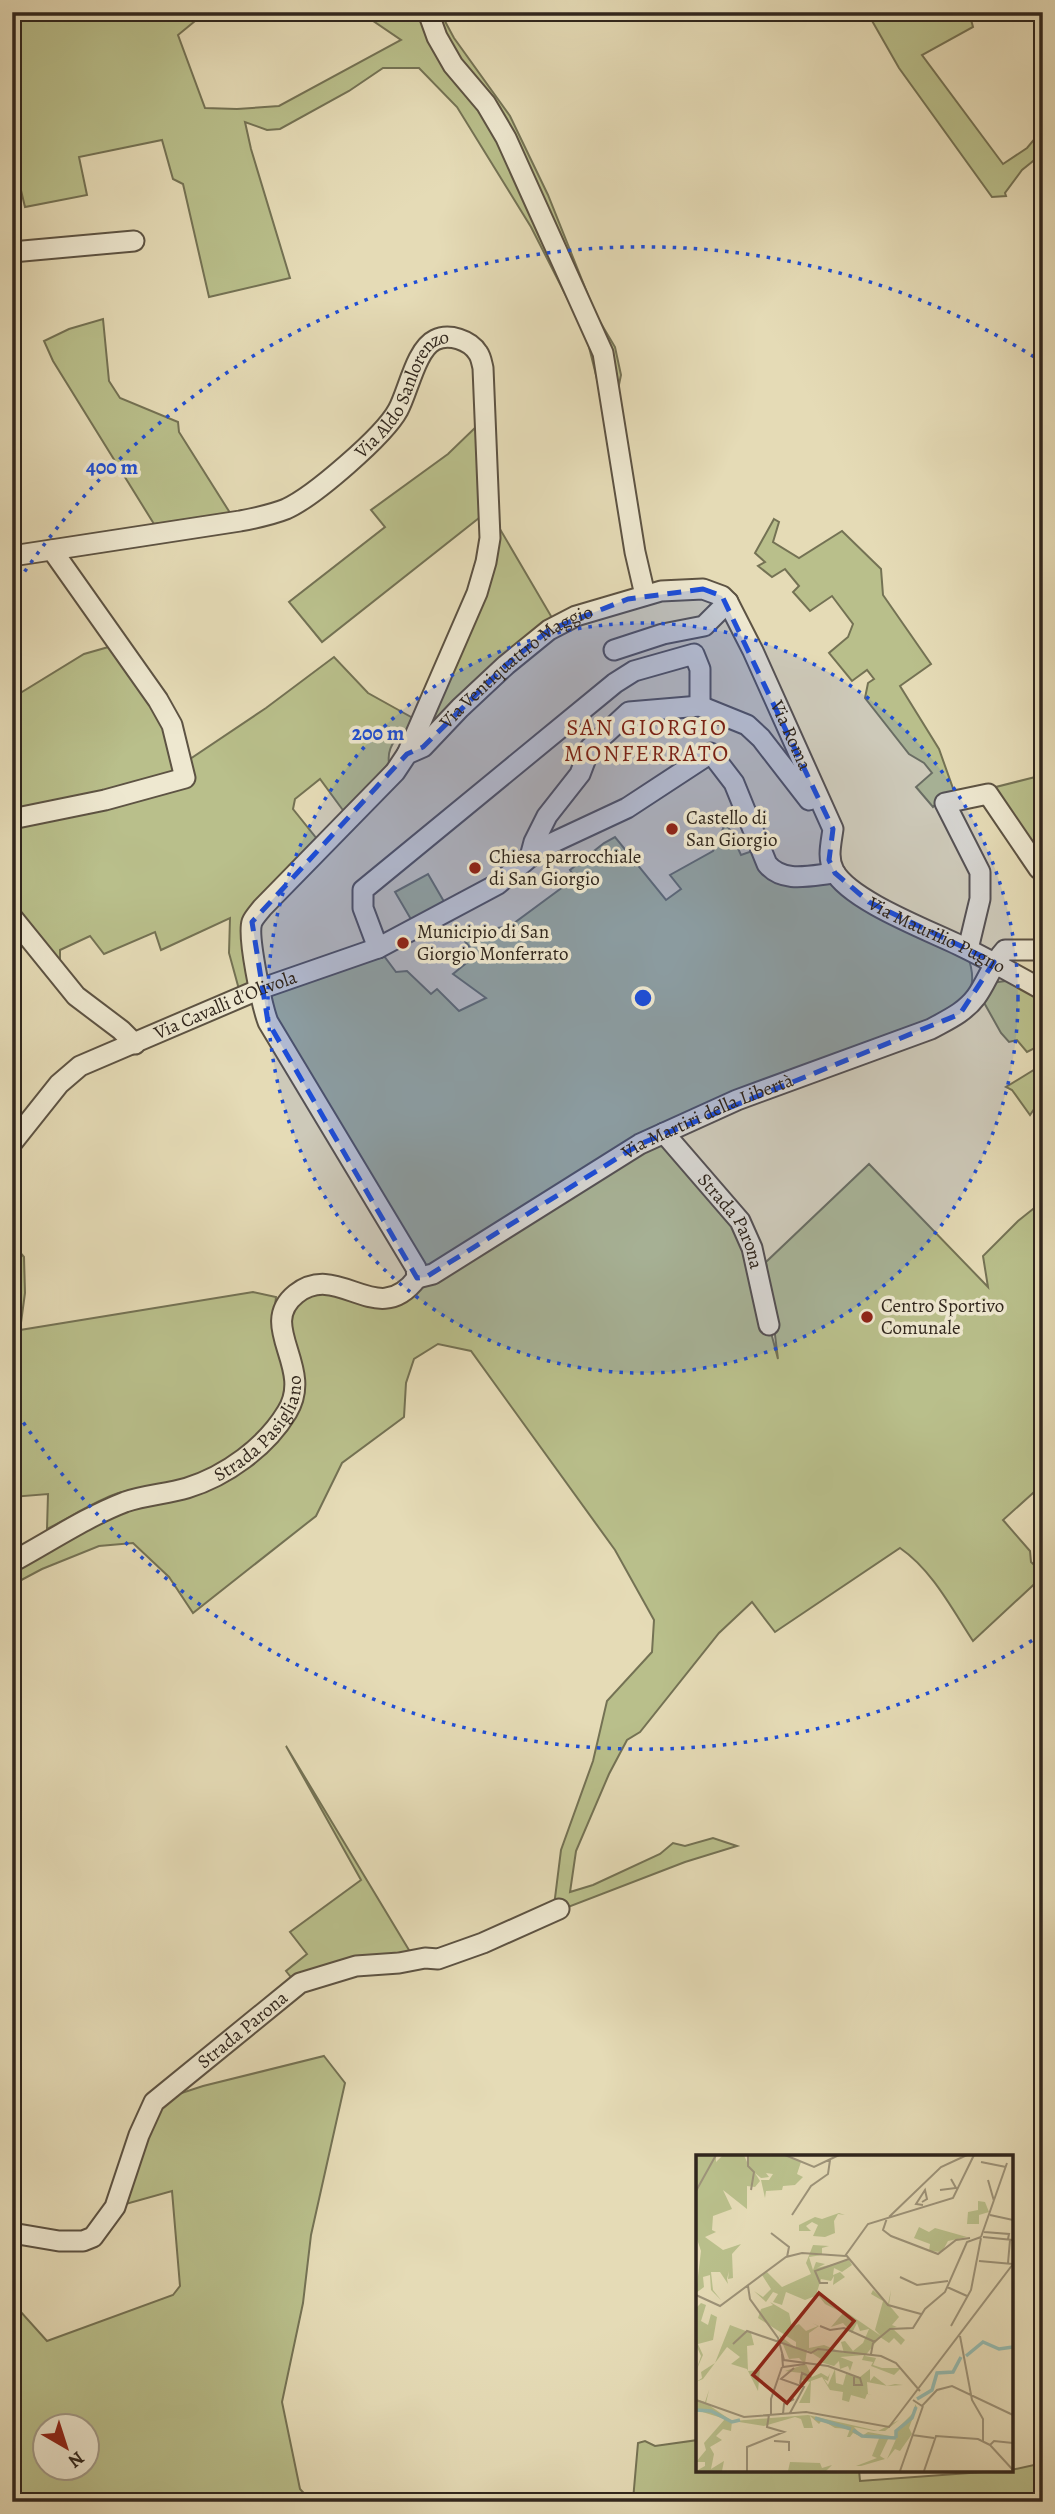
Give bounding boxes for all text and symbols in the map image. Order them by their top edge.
street label: Via Aldo Sanlorenzo [348,324,450,465]
text: 400 m [86,453,139,481]
street label: Via Ventiquattro Maggio [433,599,596,735]
street label: Via Roma [763,695,818,775]
district label: SAN GIORGIO MONFERRATO [564,712,730,769]
text: 200 m [352,719,405,747]
place label: Castello di San Giorgio [686,805,777,853]
marker: Castello di San Giorgio [664,821,680,837]
place label: Chiesa parrocchiale di San Giorgio [489,844,641,892]
marker: Chiesa parrocchiale di San Giorgio [467,860,483,876]
street label: Via Maurilio Pugno [862,890,1010,980]
place label: Municipio di San Giorgio Monferrato [417,919,568,967]
marker: Municipio di San Giorgio Monferrato [395,935,411,951]
street label: Via Cavalli d'Olivola [149,964,301,1046]
centre of rings [631,986,655,1010]
street label: Via Martiri della Libertà [616,1067,797,1166]
street label: Strada Parona [691,1168,769,1272]
place label: Centro Sportivo Comunale [881,1293,1004,1341]
marker: Centro Sportivo Comunale [859,1309,875,1325]
street label: Strada Pasigliano [209,1375,308,1488]
street label: Strada Parona [192,1985,293,2075]
inset map [696,2155,1013,2472]
north arrow [32,2412,102,2482]
text: N [62,2445,90,2474]

